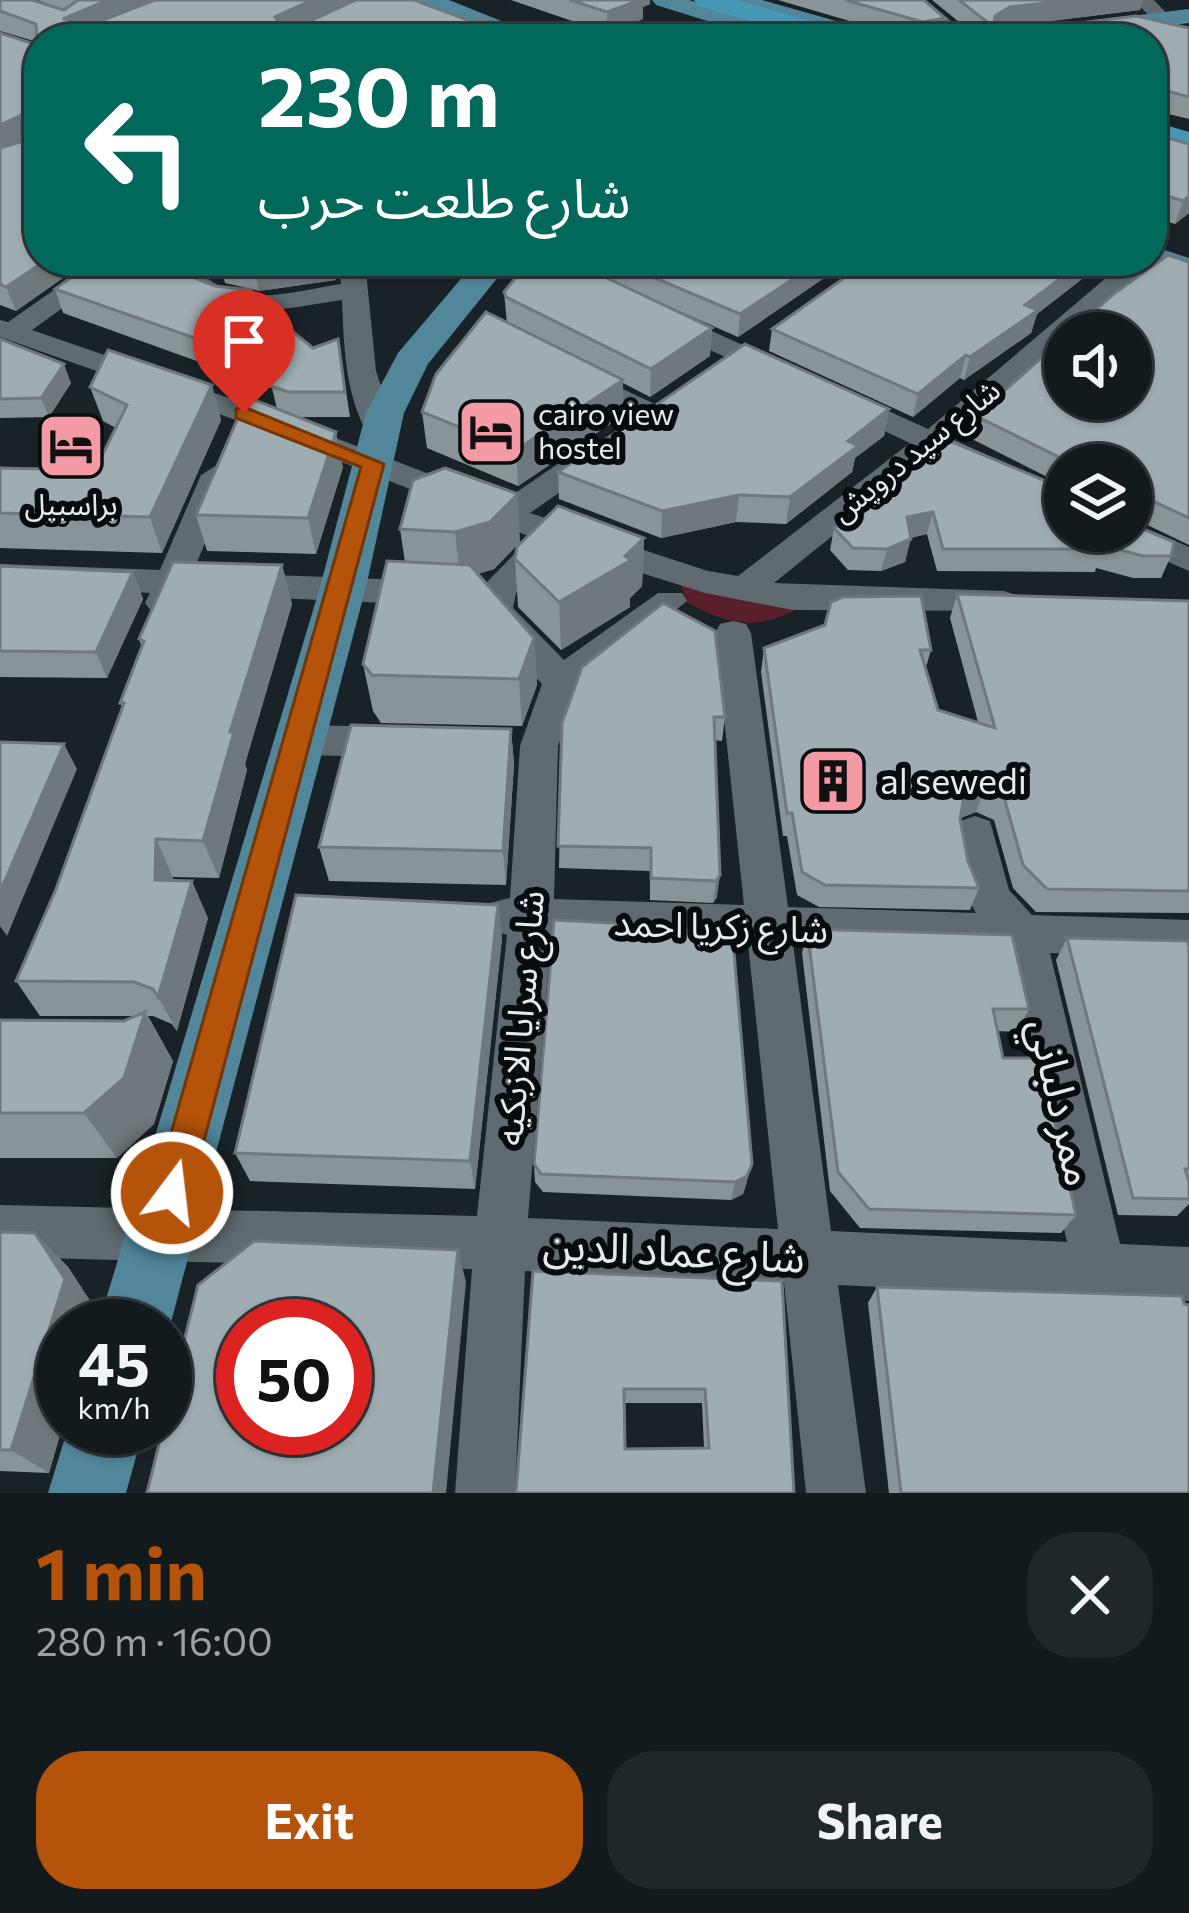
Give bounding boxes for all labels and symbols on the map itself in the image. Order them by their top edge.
pin [193,290,295,413]
street label: شارع سيد درويش [823,370,1010,533]
place label: cairo view hostel [538,394,674,465]
hotel icon: cairo view hostel [456,397,526,467]
hotel icon: براسبيل [36,411,106,481]
place label: براسبيل [24,484,118,522]
building icon: al sewedi [798,746,868,816]
place label: al sewedi [880,757,1027,801]
street label: شارع سرايا الازبكيه [485,888,558,1148]
street label: شارع زكريا احمد [613,898,829,957]
street label: ممر دلباني [1011,1012,1108,1193]
position arrow [109,1130,235,1256]
street label: شارع عماد الدين [541,1216,806,1290]
speed limit sign: 50 [216,1299,372,1455]

